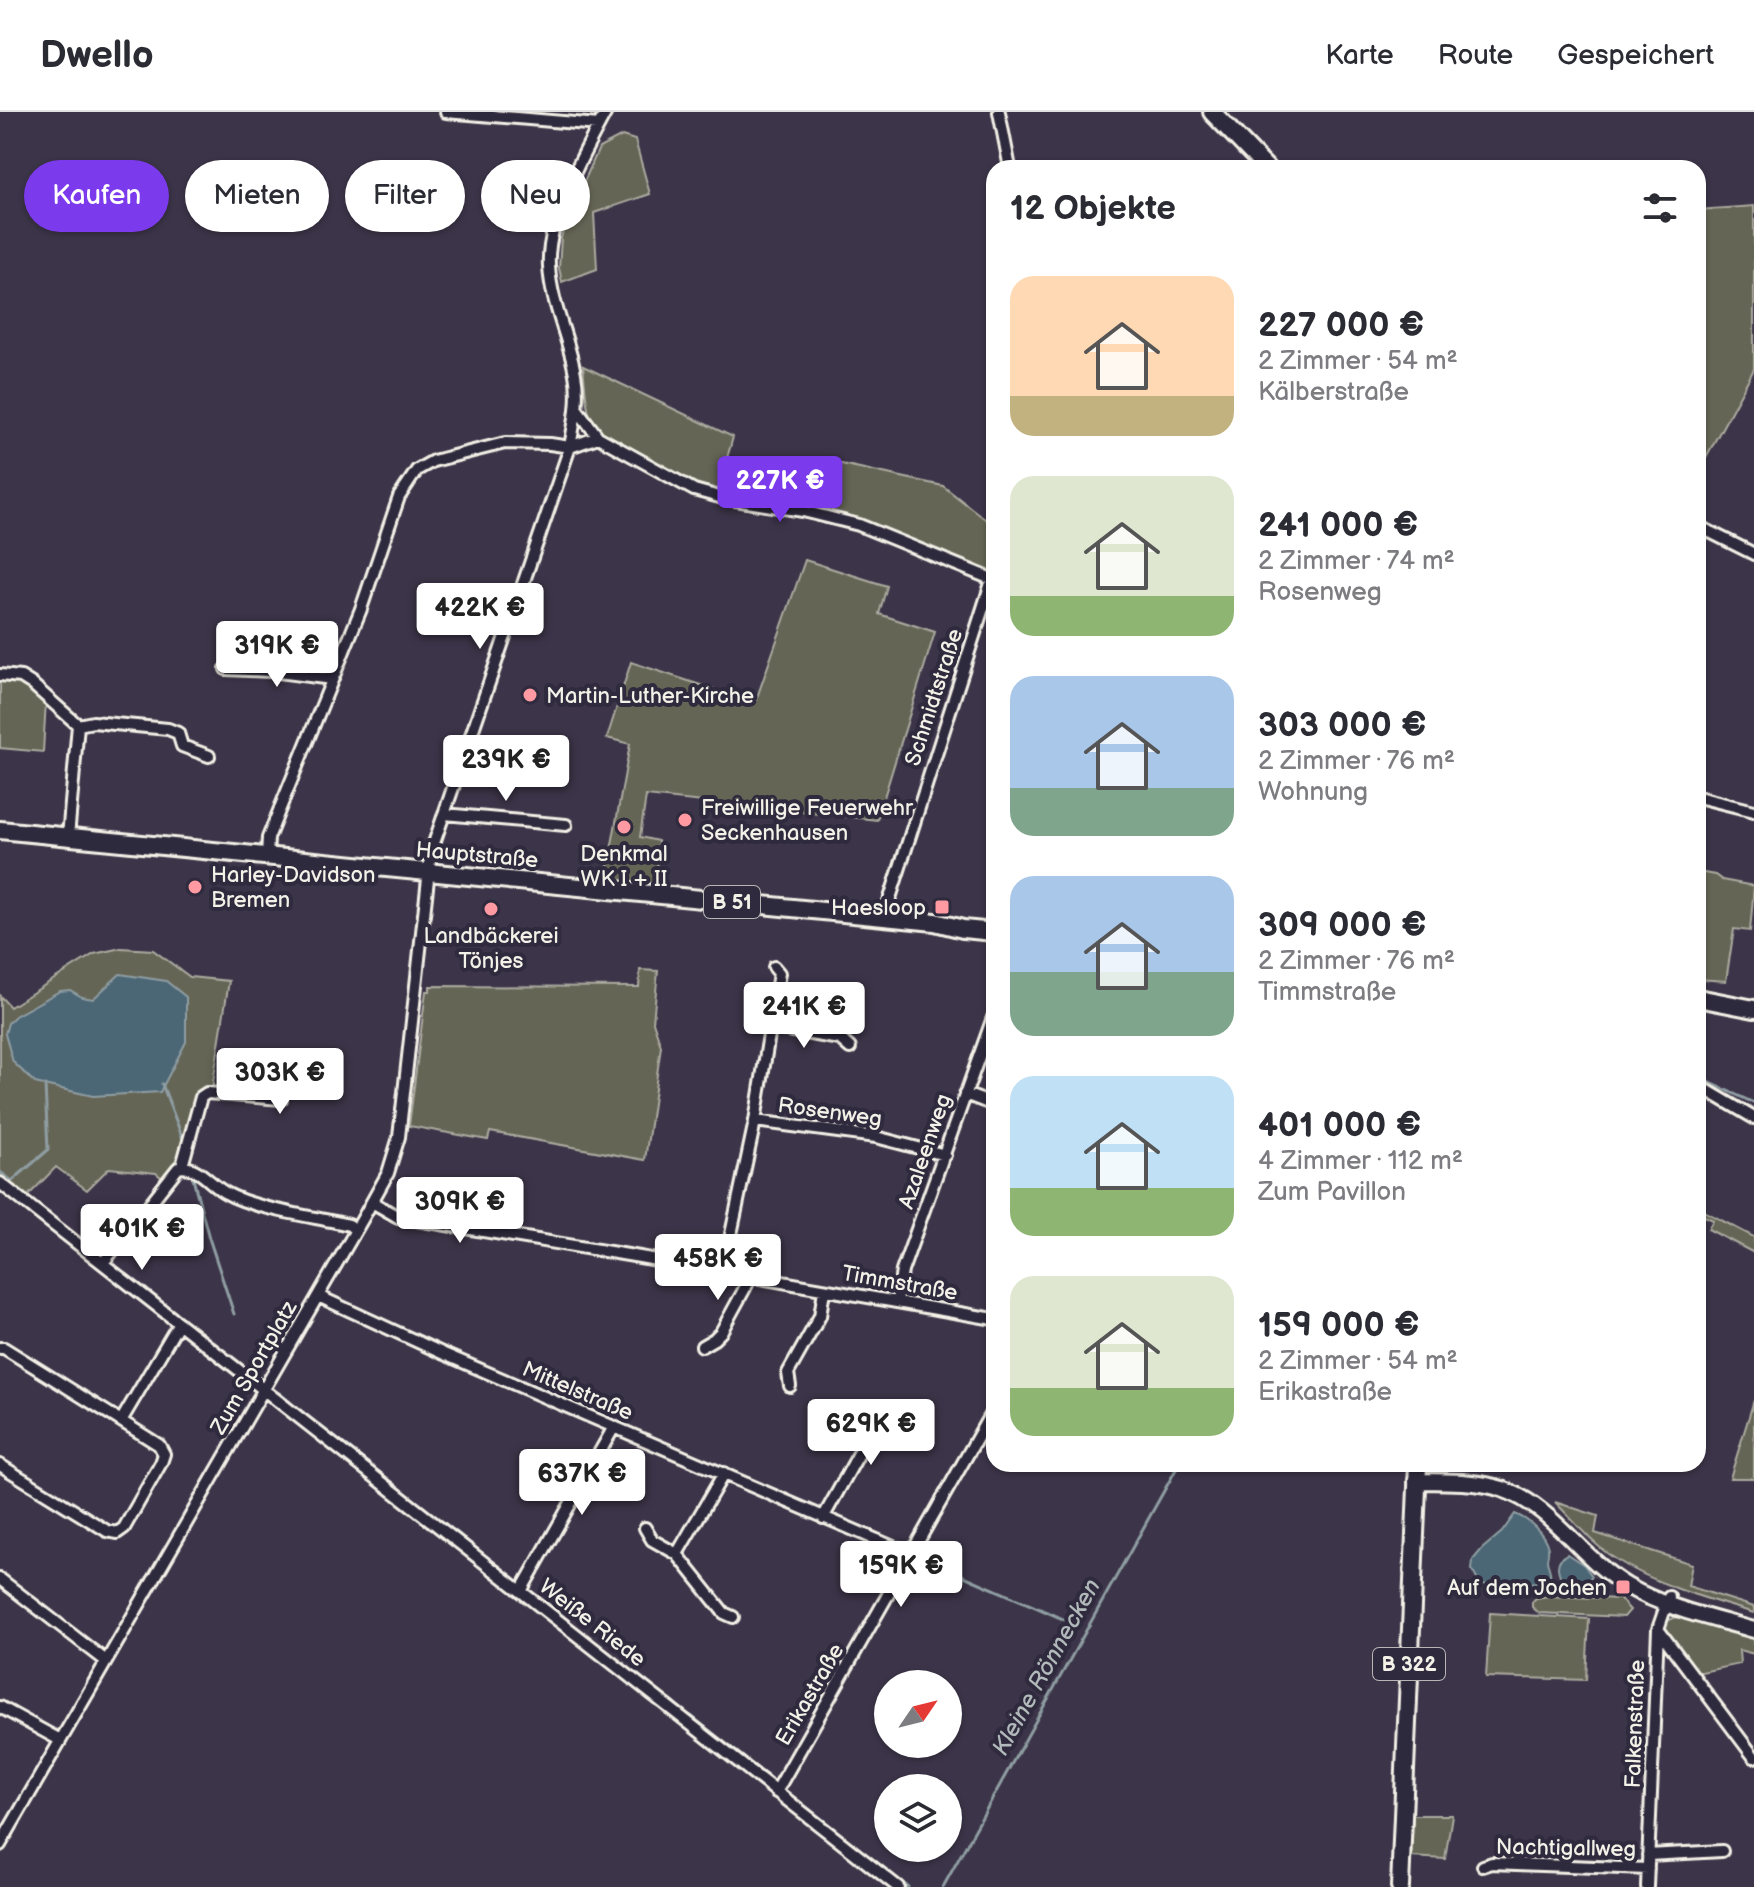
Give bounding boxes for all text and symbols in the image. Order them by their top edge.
text: Dwello [40,33,154,78]
text: Karte [1325,39,1394,72]
text: Route [1438,39,1513,72]
text: Gespeichert [1557,39,1714,72]
chip: Kaufen [24,160,169,232]
chip: Mieten [185,160,329,232]
chip: Filter [345,160,465,232]
chip: Neu [481,160,590,232]
icon: filters [1638,186,1682,230]
text: 12 Objekte [1010,188,1176,229]
text: 227 000 € [1258,305,1424,346]
icon: home [1074,308,1170,404]
text: 2 Zimmer · 54 m² [1258,346,1458,377]
text: Kälberstraße [1258,377,1409,408]
pin: 227K € [715,456,845,524]
text: 227K € [735,466,825,497]
text: 241 000 € [1258,505,1418,546]
icon: home [1074,508,1170,604]
text: 2 Zimmer · 74 m² [1258,546,1455,577]
text: Rosenweg [1258,577,1382,608]
pin: 422K € [415,583,545,651]
text: 422K € [435,593,525,624]
pin: 319K € [212,621,342,689]
street label: Schmidtstraße [900,625,969,769]
text: 319K € [234,631,320,662]
place label: Martin-Luther-Kirche [546,683,754,710]
marker: Martin-Luther-Kirche [521,686,539,704]
text: 303 000 € [1258,705,1426,746]
icon: home [1074,708,1170,804]
pin: 239K € [441,735,571,803]
text: 239K € [461,745,551,776]
text: 2 Zimmer · 76 m² [1258,746,1455,777]
text: Wohnung [1258,777,1368,808]
place label: Freiwillige Feuerwehr Seckenhausen [701,795,914,847]
marker: Freiwillige Feuerwehr Seckenhausen [676,811,694,829]
marker: Denkmal WK I + II [615,818,633,836]
street label: Hauptstraße [415,837,539,874]
place label: Denkmal WK I + II [580,841,668,893]
place label: Harley-Davidson Bremen [211,862,375,914]
marker: Harley-Davidson Bremen [186,878,204,896]
road number: B 51 [704,886,760,918]
place label: Haesloop [831,895,926,922]
marker: Haesloop [933,898,951,916]
marker: Landbäckerei Tönjes [482,900,500,918]
text: 309 000 € [1258,905,1427,946]
icon: home [1074,908,1170,1004]
place label: Landbäckerei Tönjes [423,923,559,975]
text: 2 Zimmer · 76 m² [1258,946,1455,977]
text: Timmstraße [1258,977,1396,1008]
pin: 241K € [739,982,869,1050]
text: 241K € [762,992,846,1023]
pin: 303K € [215,1048,345,1116]
text: 303K € [235,1058,325,1089]
street label: Azaleenweg [893,1091,958,1212]
street label: Rosenweg [776,1092,883,1133]
text: 401 000 € [1258,1105,1421,1146]
icon: home [1074,1108,1170,1204]
text: 4 Zimmer · 112 m² [1258,1146,1463,1177]
pin: 309K € [395,1177,525,1245]
text: Zum Pavillon [1258,1177,1406,1208]
text: 309K € [415,1187,505,1218]
pin: 401K € [77,1204,207,1272]
text: 401K € [99,1214,185,1245]
pin: 458K € [653,1234,783,1302]
text: 458K € [673,1244,763,1275]
street label: Timmstraße [840,1260,960,1307]
street label: Zum Sportplatz [205,1296,304,1440]
text: 159 000 € [1258,1305,1419,1346]
icon: home [1074,1308,1170,1404]
text: 2 Zimmer · 54 m² [1258,1346,1458,1377]
street label: Mittelstraße [518,1356,637,1427]
text: Erikastraße [1258,1377,1392,1408]
pin: 629K € [806,1399,936,1467]
text: 629K € [826,1409,916,1440]
pin: 637K € [517,1449,647,1517]
text: 637K € [537,1459,627,1490]
pin: 159K € [836,1541,966,1609]
text: 159K € [858,1551,944,1582]
street label: Weiße Riede [533,1573,651,1673]
water label: Kleine Rönnecken [986,1574,1107,1761]
place label: Auf dem Jochen [1447,1575,1607,1602]
marker: Auf dem Jochen [1614,1578,1632,1596]
street label: Erikastraße [770,1639,850,1751]
road number: B 322 [1373,1648,1445,1680]
street label: Falkenstraße [1620,1659,1651,1789]
north arrow [874,1670,962,1758]
map controls [874,1670,962,1862]
button: layers [874,1774,962,1862]
street label: Nachtigallweg [1496,1834,1636,1863]

